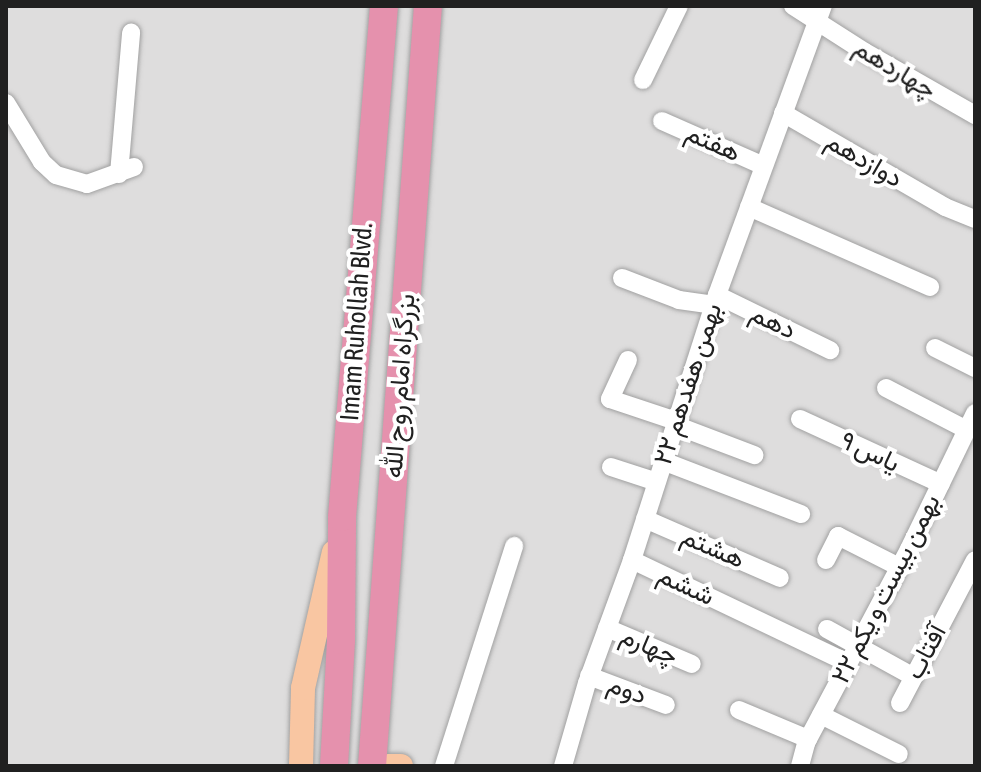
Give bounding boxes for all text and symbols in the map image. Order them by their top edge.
street label: چهاردهم [848,32,942,106]
street label: هفتم [681,117,745,169]
street label: دوازدهم [820,126,908,194]
street label: Imam Ruhollah Blvd. [335,222,379,422]
street label: بزرگراه امام روح الله [378,293,422,479]
street label: دهم [745,298,801,346]
street label: ۲۲ بهمن هفدهم [647,299,729,469]
street label: یاس ۹ [835,425,905,479]
street label: ۲۲ بهمن بیست و یکم [825,489,947,689]
street label: هشتم [677,521,749,575]
street label: ششم [653,559,719,613]
street label: آفتاب [899,619,953,685]
street label: چهارم [616,620,682,672]
street label: دوم [603,669,651,711]

